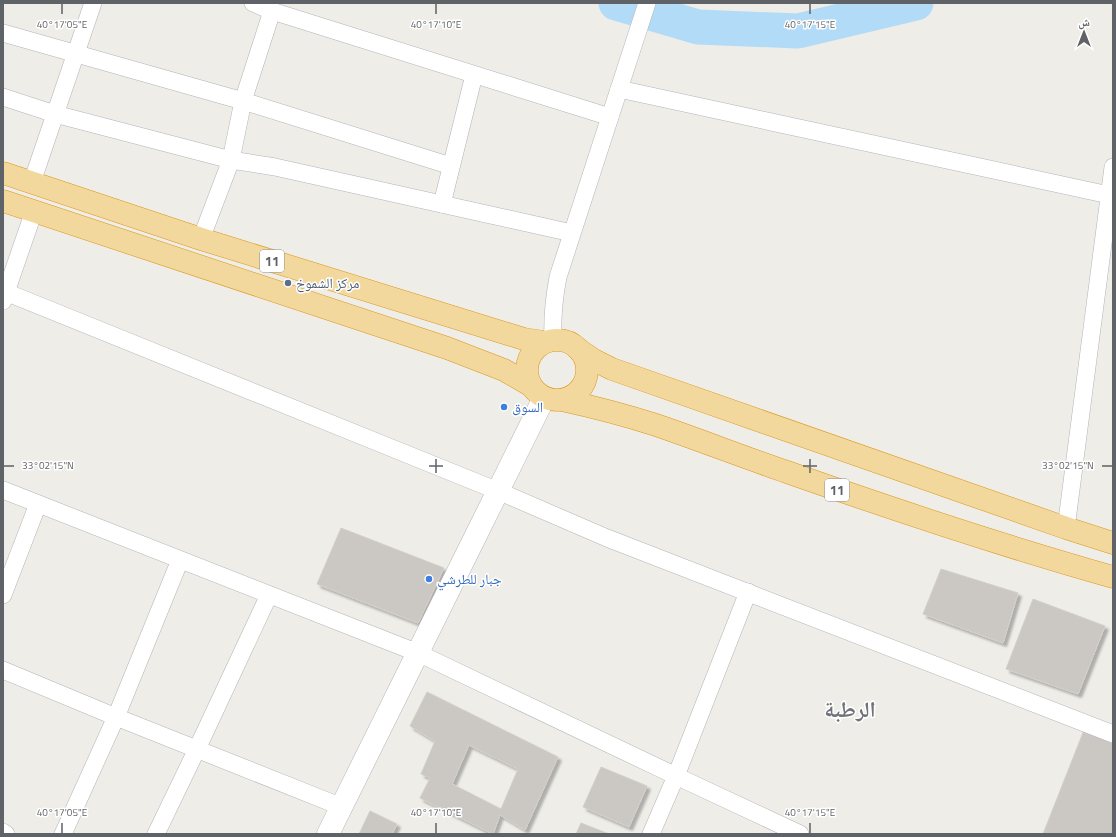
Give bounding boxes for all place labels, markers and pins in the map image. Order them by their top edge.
place label: مركز الشموخ [296,272,359,293]
marker: مركز الشموخ [283,278,293,288]
place label: السوق [512,396,543,417]
marker: السوق [499,402,509,412]
place label: جبار للطرشي [437,568,502,591]
marker: جبار للطرشي [424,574,434,584]

